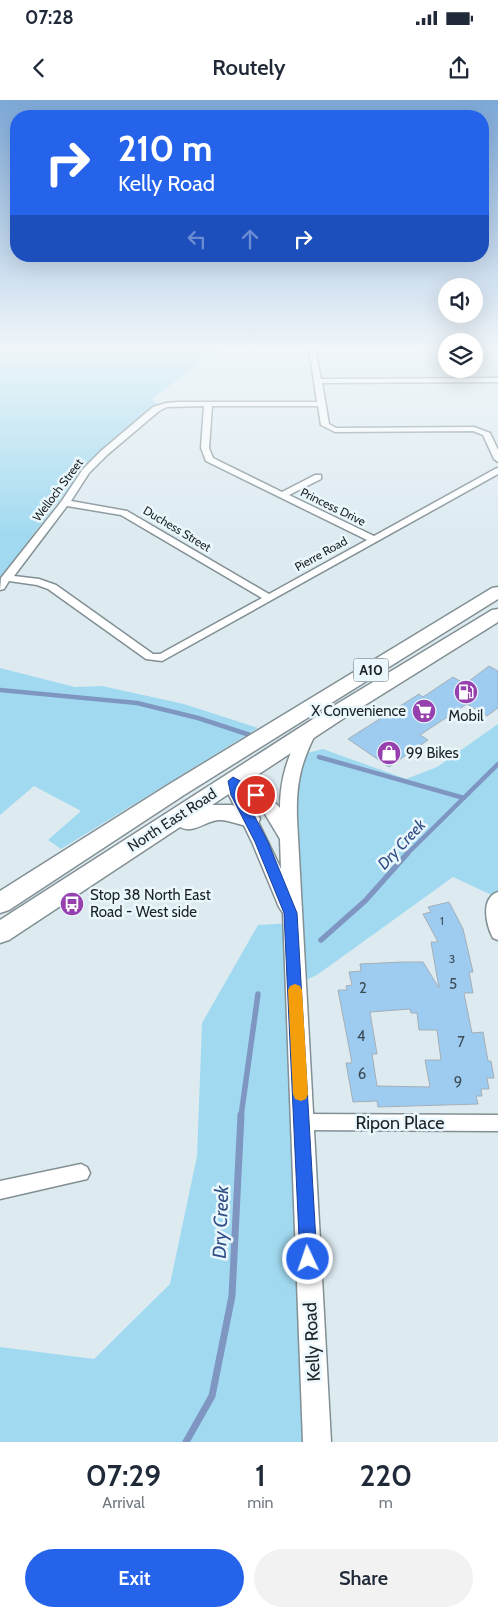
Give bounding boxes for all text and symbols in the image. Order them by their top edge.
text: 07:28 [25,6,74,29]
icon: back [25,54,53,82]
text: Routely [212,54,286,81]
icon: share [445,54,473,82]
text: 210 m [118,127,212,170]
icon: right [35,130,100,195]
text: Kelly Road [118,170,215,197]
icon: left [183,225,211,253]
icon: ahead [236,225,264,253]
icon: right [289,225,317,253]
map controls [438,278,483,378]
button: sound [438,278,483,323]
button: layers [438,333,483,378]
street label: Welloch Street [29,455,86,524]
street label: Princess Drive [298,484,368,529]
street label: Duchess Street [141,502,214,555]
street label: Pierre Road [292,533,350,574]
road number: A10 [354,658,388,682]
fuel station icon: Mobil [453,679,479,705]
supermarket icon: X Convenience [411,698,437,724]
place label: X Convenience [311,702,406,720]
place label: Mobil [448,707,484,725]
shop icon: 99 Bikes [376,740,402,766]
place label: 99 Bikes [406,744,459,762]
pin [235,774,277,816]
icon: arrive [242,781,270,809]
street label: North East Road [124,785,220,855]
water label: Dry Creek [373,815,430,873]
place label: Stop 38 North East Road - West side [90,886,211,921]
bus stop icon: Stop 38 North East Road - West side [59,891,85,917]
house number: 1 [440,913,444,928]
house number: 3 [449,951,455,966]
house number: 5 [449,975,457,993]
house number: 2 [359,979,367,997]
house number: 4 [357,1027,366,1045]
house number: 7 [457,1033,465,1051]
house number: 6 [358,1065,366,1083]
house number: 9 [454,1073,462,1091]
street label: Ripon Place [356,1112,444,1134]
water label: Dry Creek [208,1184,233,1259]
position arrow [281,1232,333,1284]
street label: Kelly Road [299,1302,325,1382]
text: 07:29 [86,1457,161,1494]
text: 1 [255,1457,266,1494]
text: 220 [359,1457,412,1494]
text: Arrival [102,1493,145,1512]
text: min [247,1493,274,1512]
text: m [379,1493,393,1512]
button: Exit [25,1549,244,1607]
button: Share [254,1549,473,1607]

